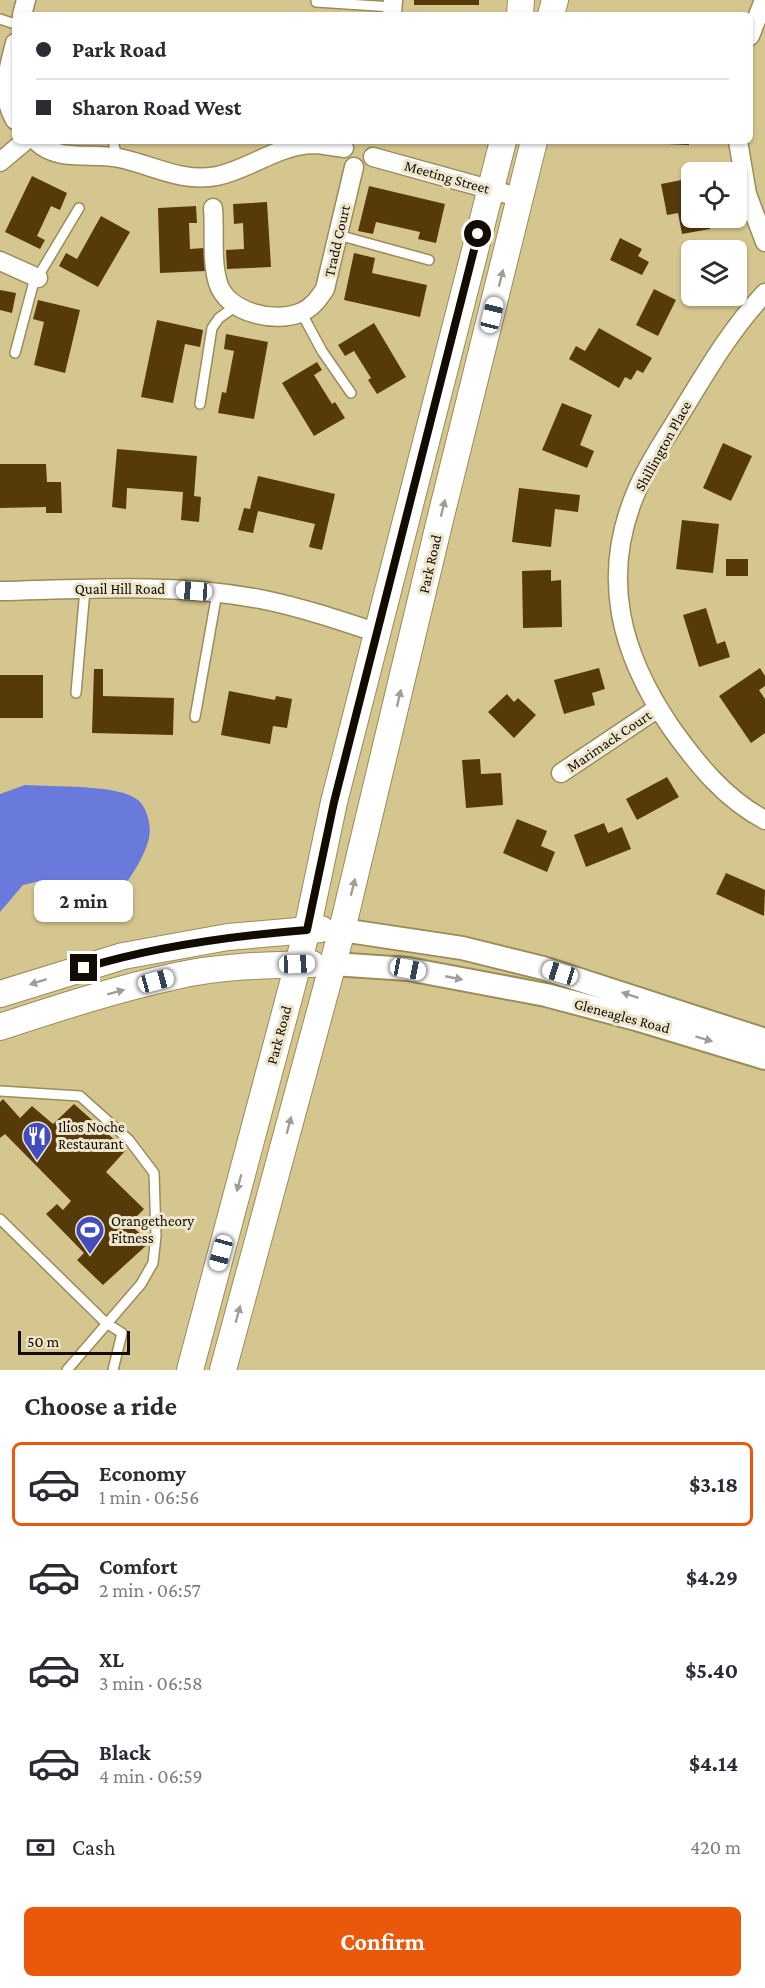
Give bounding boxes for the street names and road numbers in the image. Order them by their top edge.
street label: Meeting Street [402,157,492,198]
street label: Tradd Court [321,203,353,278]
street label: Shillington Place [632,398,695,494]
street label: Park Road [415,533,445,595]
street label: Quail Hill Road [75,581,165,597]
street label: Marimack Court [564,706,655,775]
street label: Gleneagles Road [572,996,672,1037]
street label: Park Road [264,1004,295,1066]

